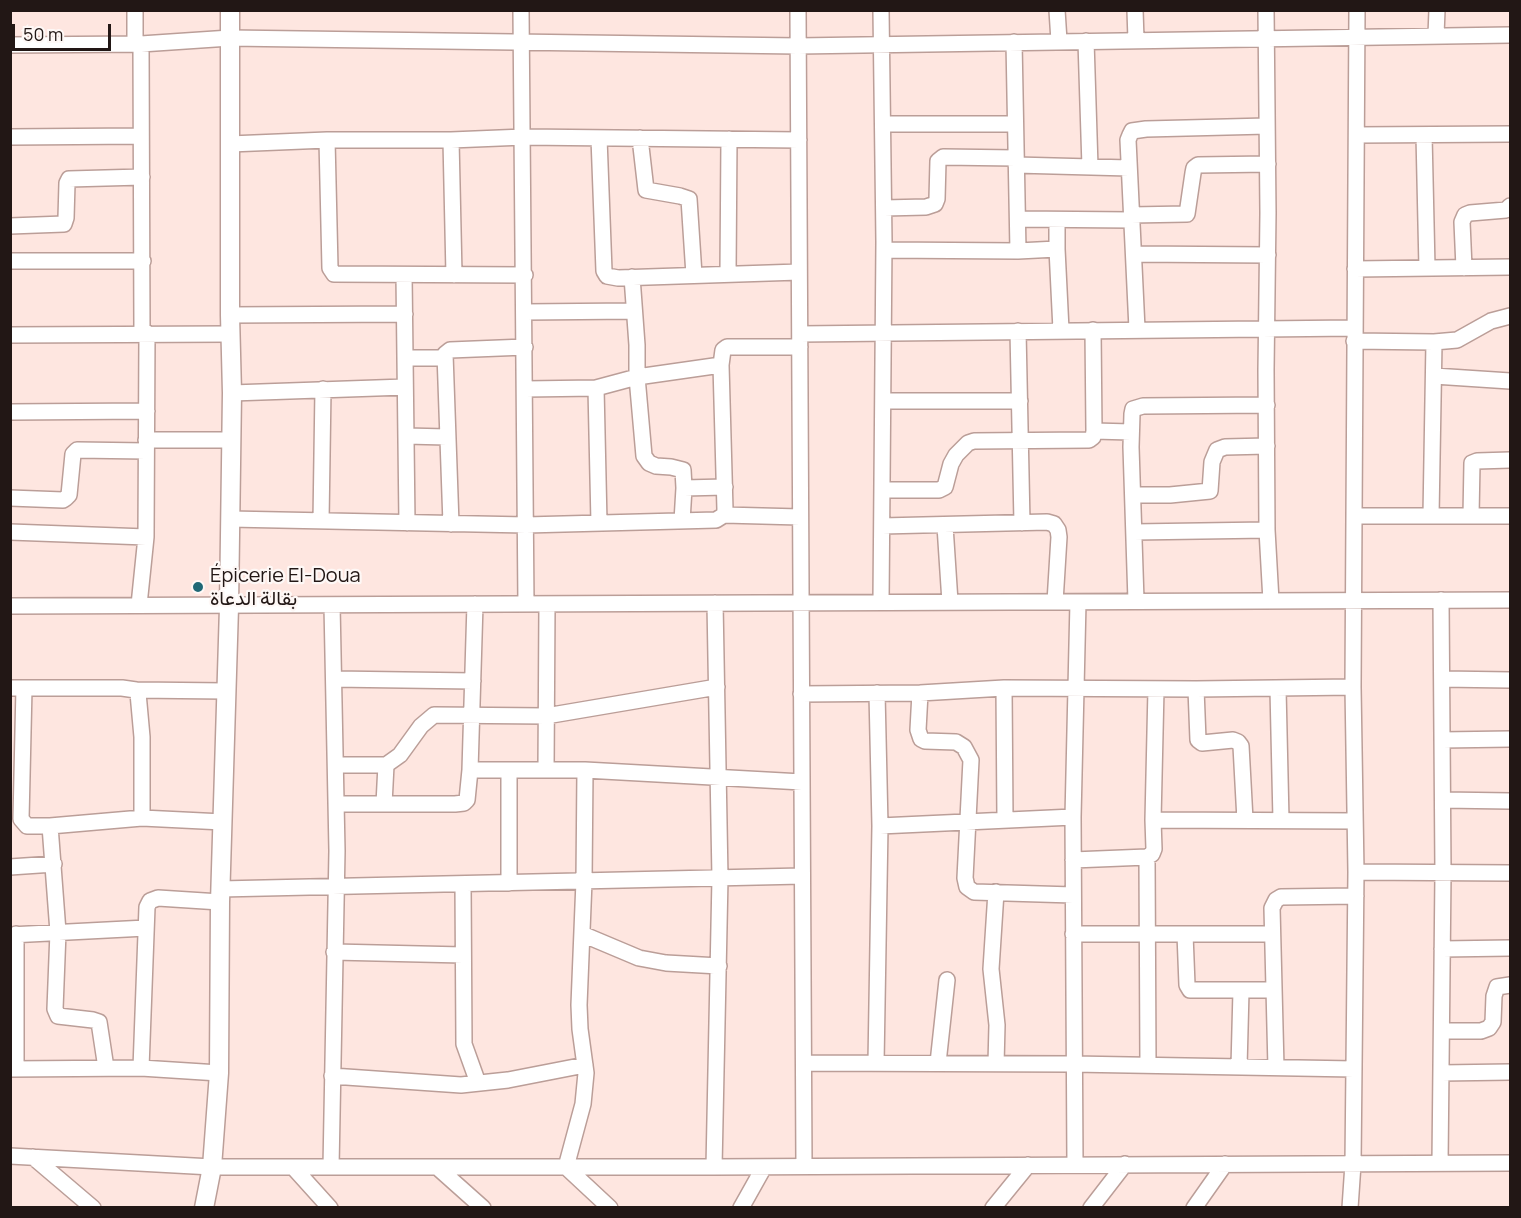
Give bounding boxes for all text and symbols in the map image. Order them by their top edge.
scale bar [15,12,114,50]
text: 50 m [23,22,63,46]
place label: Épicerie El-Doua بقالة الدعاة [210,564,361,611]
marker: Épicerie El-Doua بقالة الدعاة [191,580,205,594]

